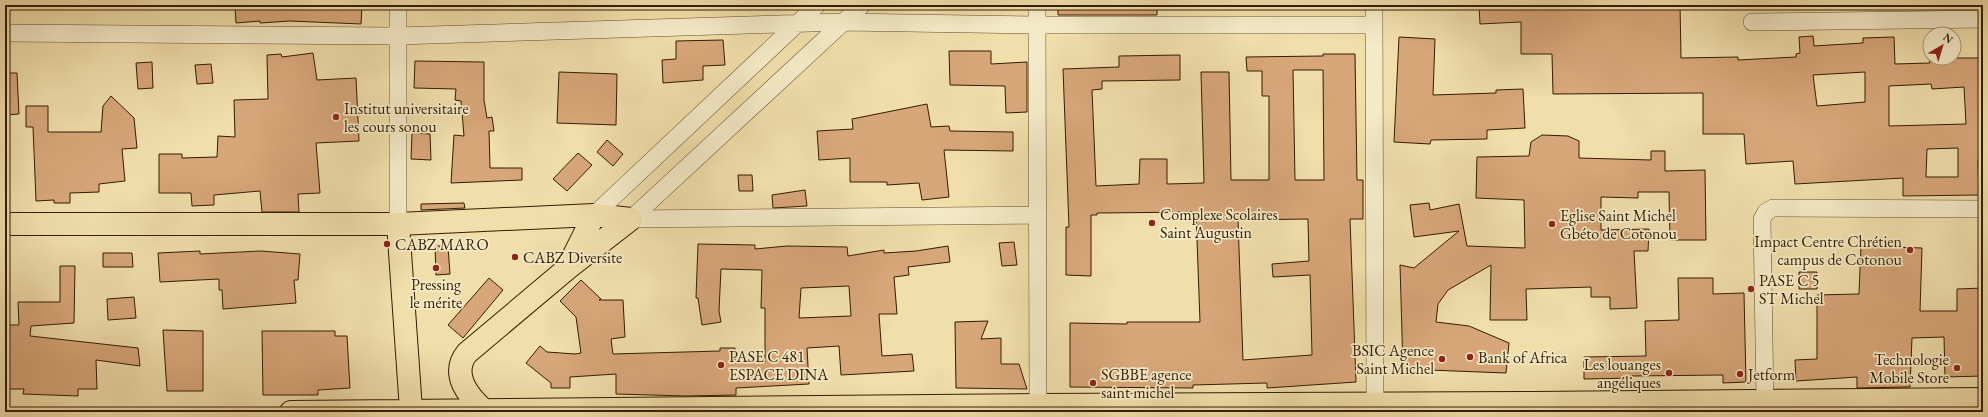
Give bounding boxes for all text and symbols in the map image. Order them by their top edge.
north arrow [1922,26,1962,66]
text: N [1940,30,1956,46]
place label: Institut universitaire les cours sonou [344,98,469,137]
marker: Institut universitaire les cours sonou [331,112,341,122]
place label: Complexe Scolaires Saint Augustin [1160,204,1278,243]
place label: Eglise Saint Michel Gbéto de Cotonou [1560,205,1677,244]
marker: Complexe Scolaires Saint Augustin [1147,218,1157,228]
marker: Eglise Saint Michel Gbéto de Cotonou [1547,219,1557,229]
place label: Impact Centre Chrétien campus de Cotonou [1754,231,1903,270]
place label: CABZ MARO [395,234,489,255]
marker: CABZ MARO [382,239,392,249]
marker: Impact Centre Chrétien campus de Cotonou [1905,245,1915,255]
place label: CABZ Diversite [523,247,622,268]
marker: CABZ Diversite [510,252,520,262]
marker: Pressing le mérite [431,263,441,273]
place label: PASE C 5 ST Michel [1759,270,1824,309]
place label: Pressing le mérite [410,274,462,313]
marker: PASE C 5 ST Michel [1746,284,1756,294]
place label: BSIC Agence Saint Michel [1352,340,1434,379]
place label: PASE C 481 ESPACE DINA [729,346,829,385]
place label: Bank of Africa [1478,347,1568,368]
place label: Technologie Mobile Store [1870,349,1949,388]
marker: Bank of Africa [1465,352,1475,362]
marker: BSIC Agence Saint Michel [1437,354,1447,364]
place label: Les louanges angéliques [1584,354,1661,393]
marker: PASE C 481 ESPACE DINA [716,360,726,370]
marker: Technologie Mobile Store [1952,363,1962,373]
place label: SGBBE agence saint michel [1101,364,1192,403]
place label: Jetform [1746,364,1796,385]
marker: Les louanges angéliques [1664,368,1674,378]
marker: Jetform [1735,369,1745,379]
marker: SGBBE agence saint michel [1088,378,1098,388]

